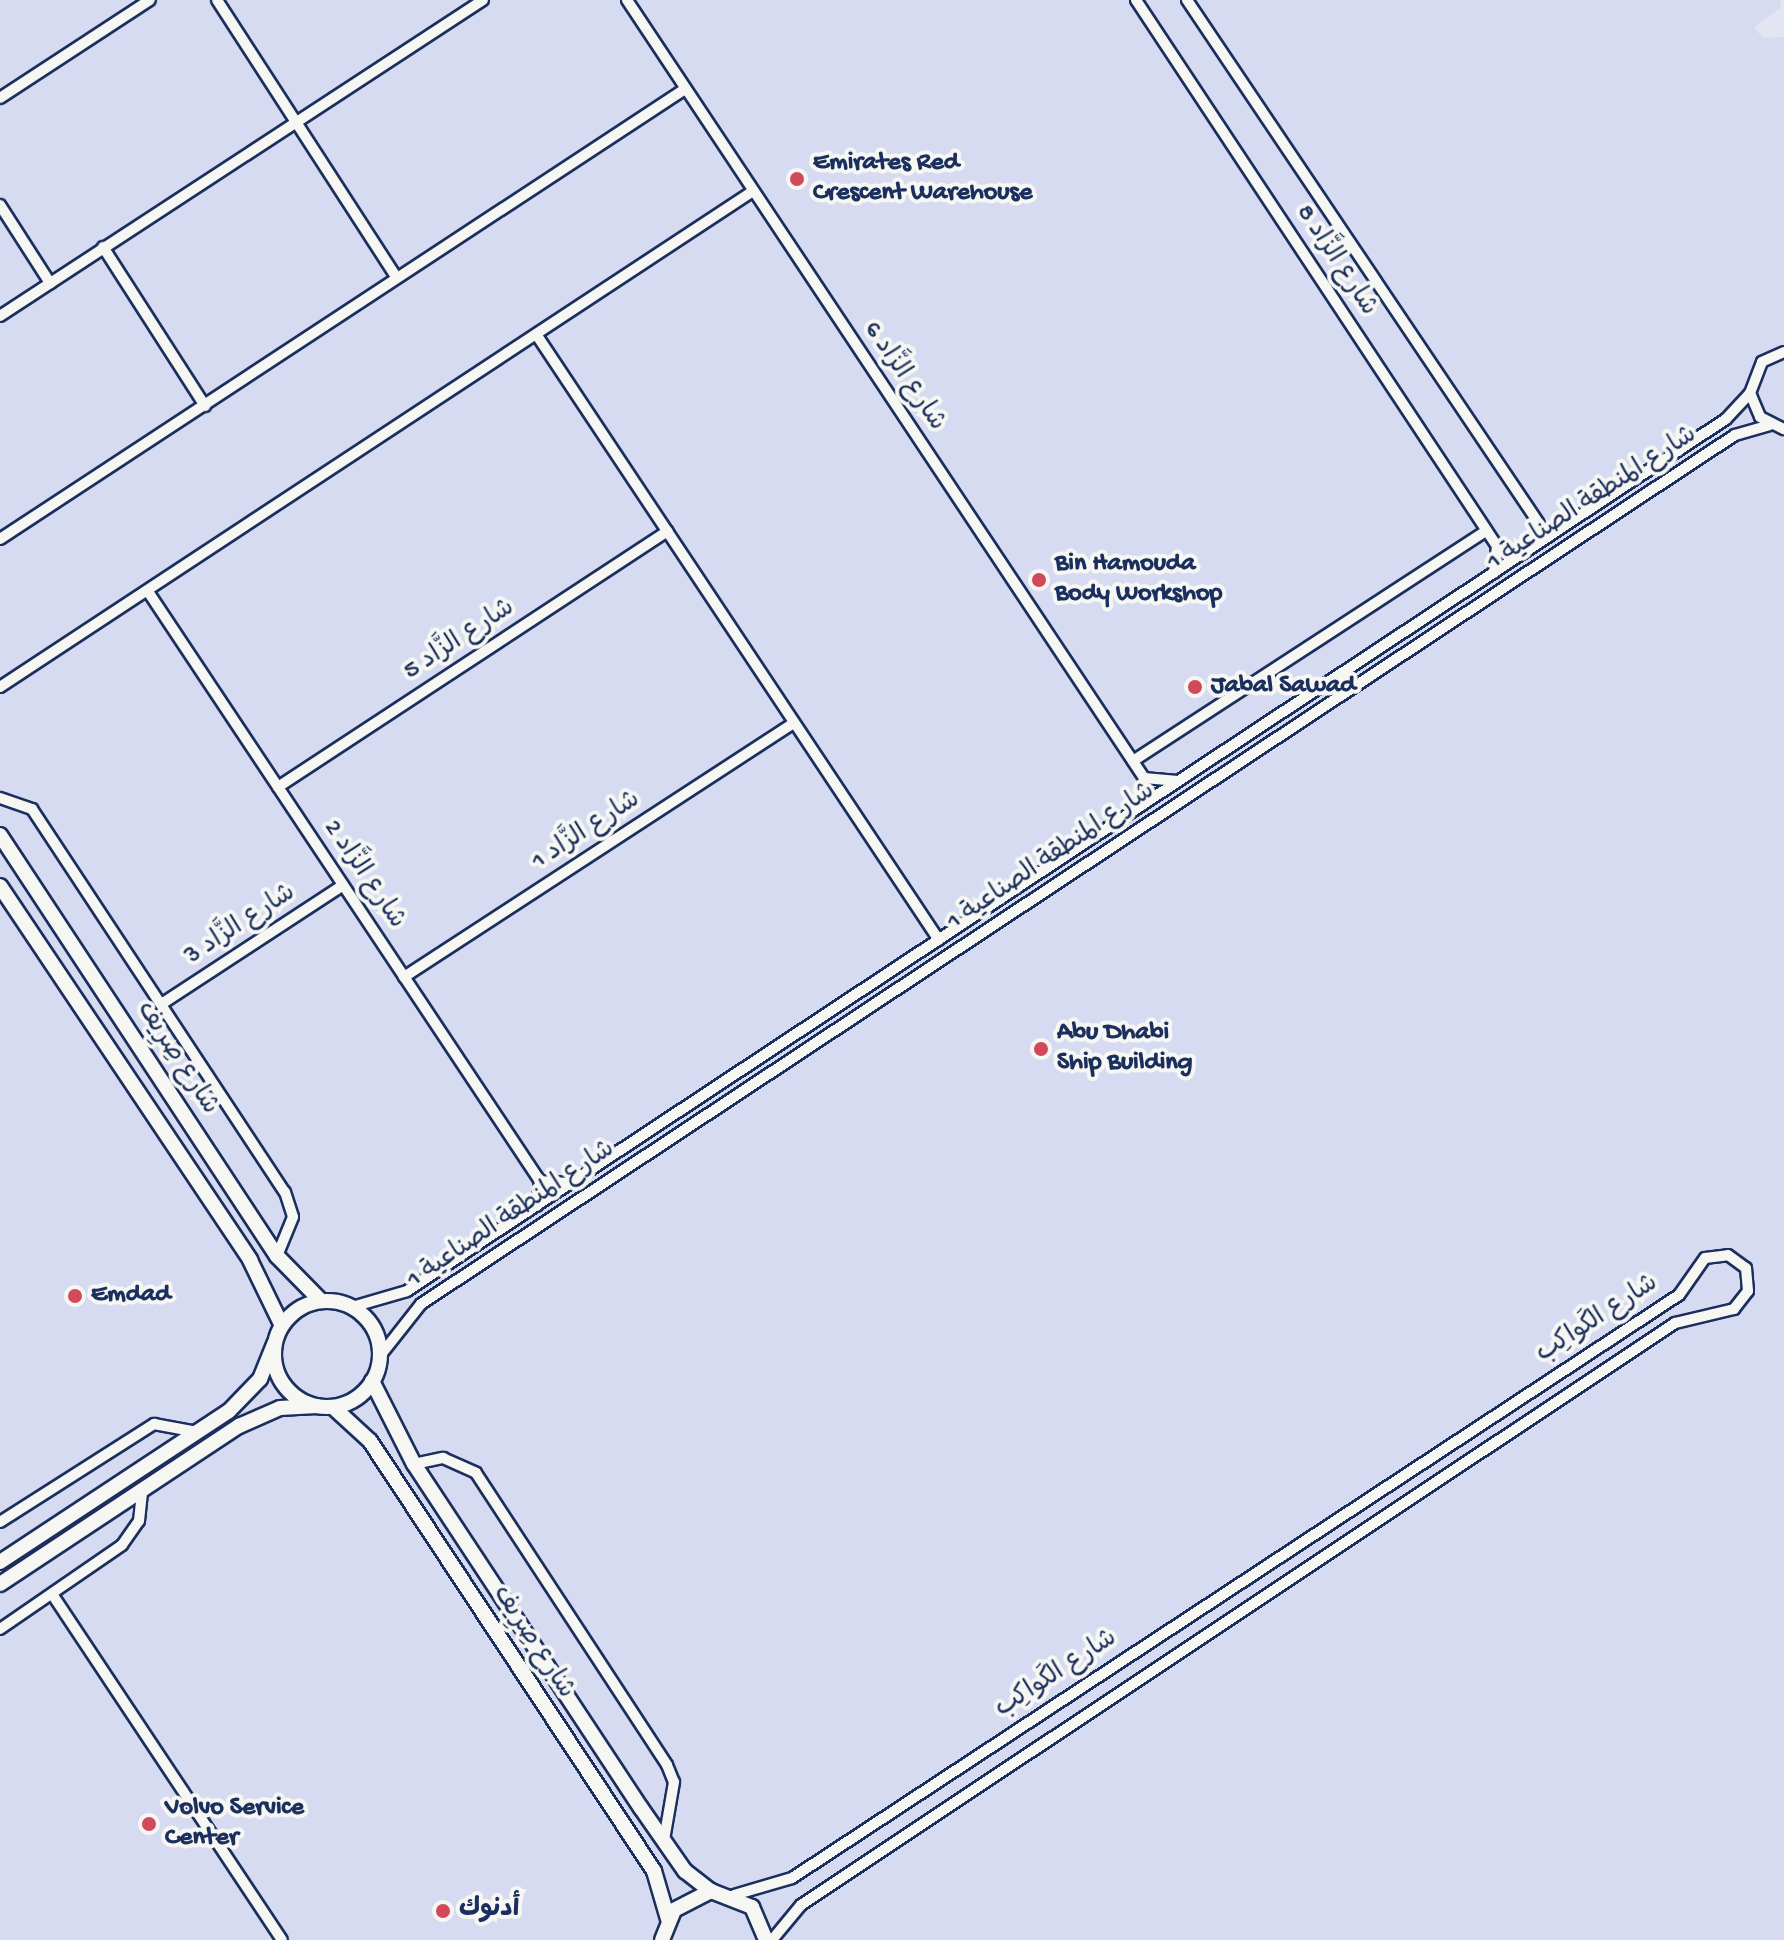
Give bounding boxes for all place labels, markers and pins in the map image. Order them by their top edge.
place label: Emirates Red Crescent Warehouse [813,148,1032,210]
marker: Emirates Red Crescent Warehouse [788,170,806,188]
place label: Bin Hamouda Body Workshop [1055,549,1222,610]
marker: Bin Hamouda Body Workshop [1030,571,1048,589]
place label: Jabal Sawad [1211,671,1356,703]
marker: Jabal Sawad [1186,678,1204,696]
place label: Abu Dhabi Ship Building [1057,1018,1192,1080]
marker: Abu Dhabi Ship Building [1032,1040,1050,1058]
place label: Emdad [91,1280,171,1312]
marker: Emdad [66,1287,84,1305]
place label: Volvo Service Center [165,1793,304,1854]
marker: Volvo Service Center [140,1815,158,1833]
place label: أدنوك [459,1895,519,1927]
marker: أدنوك [434,1902,452,1920]

